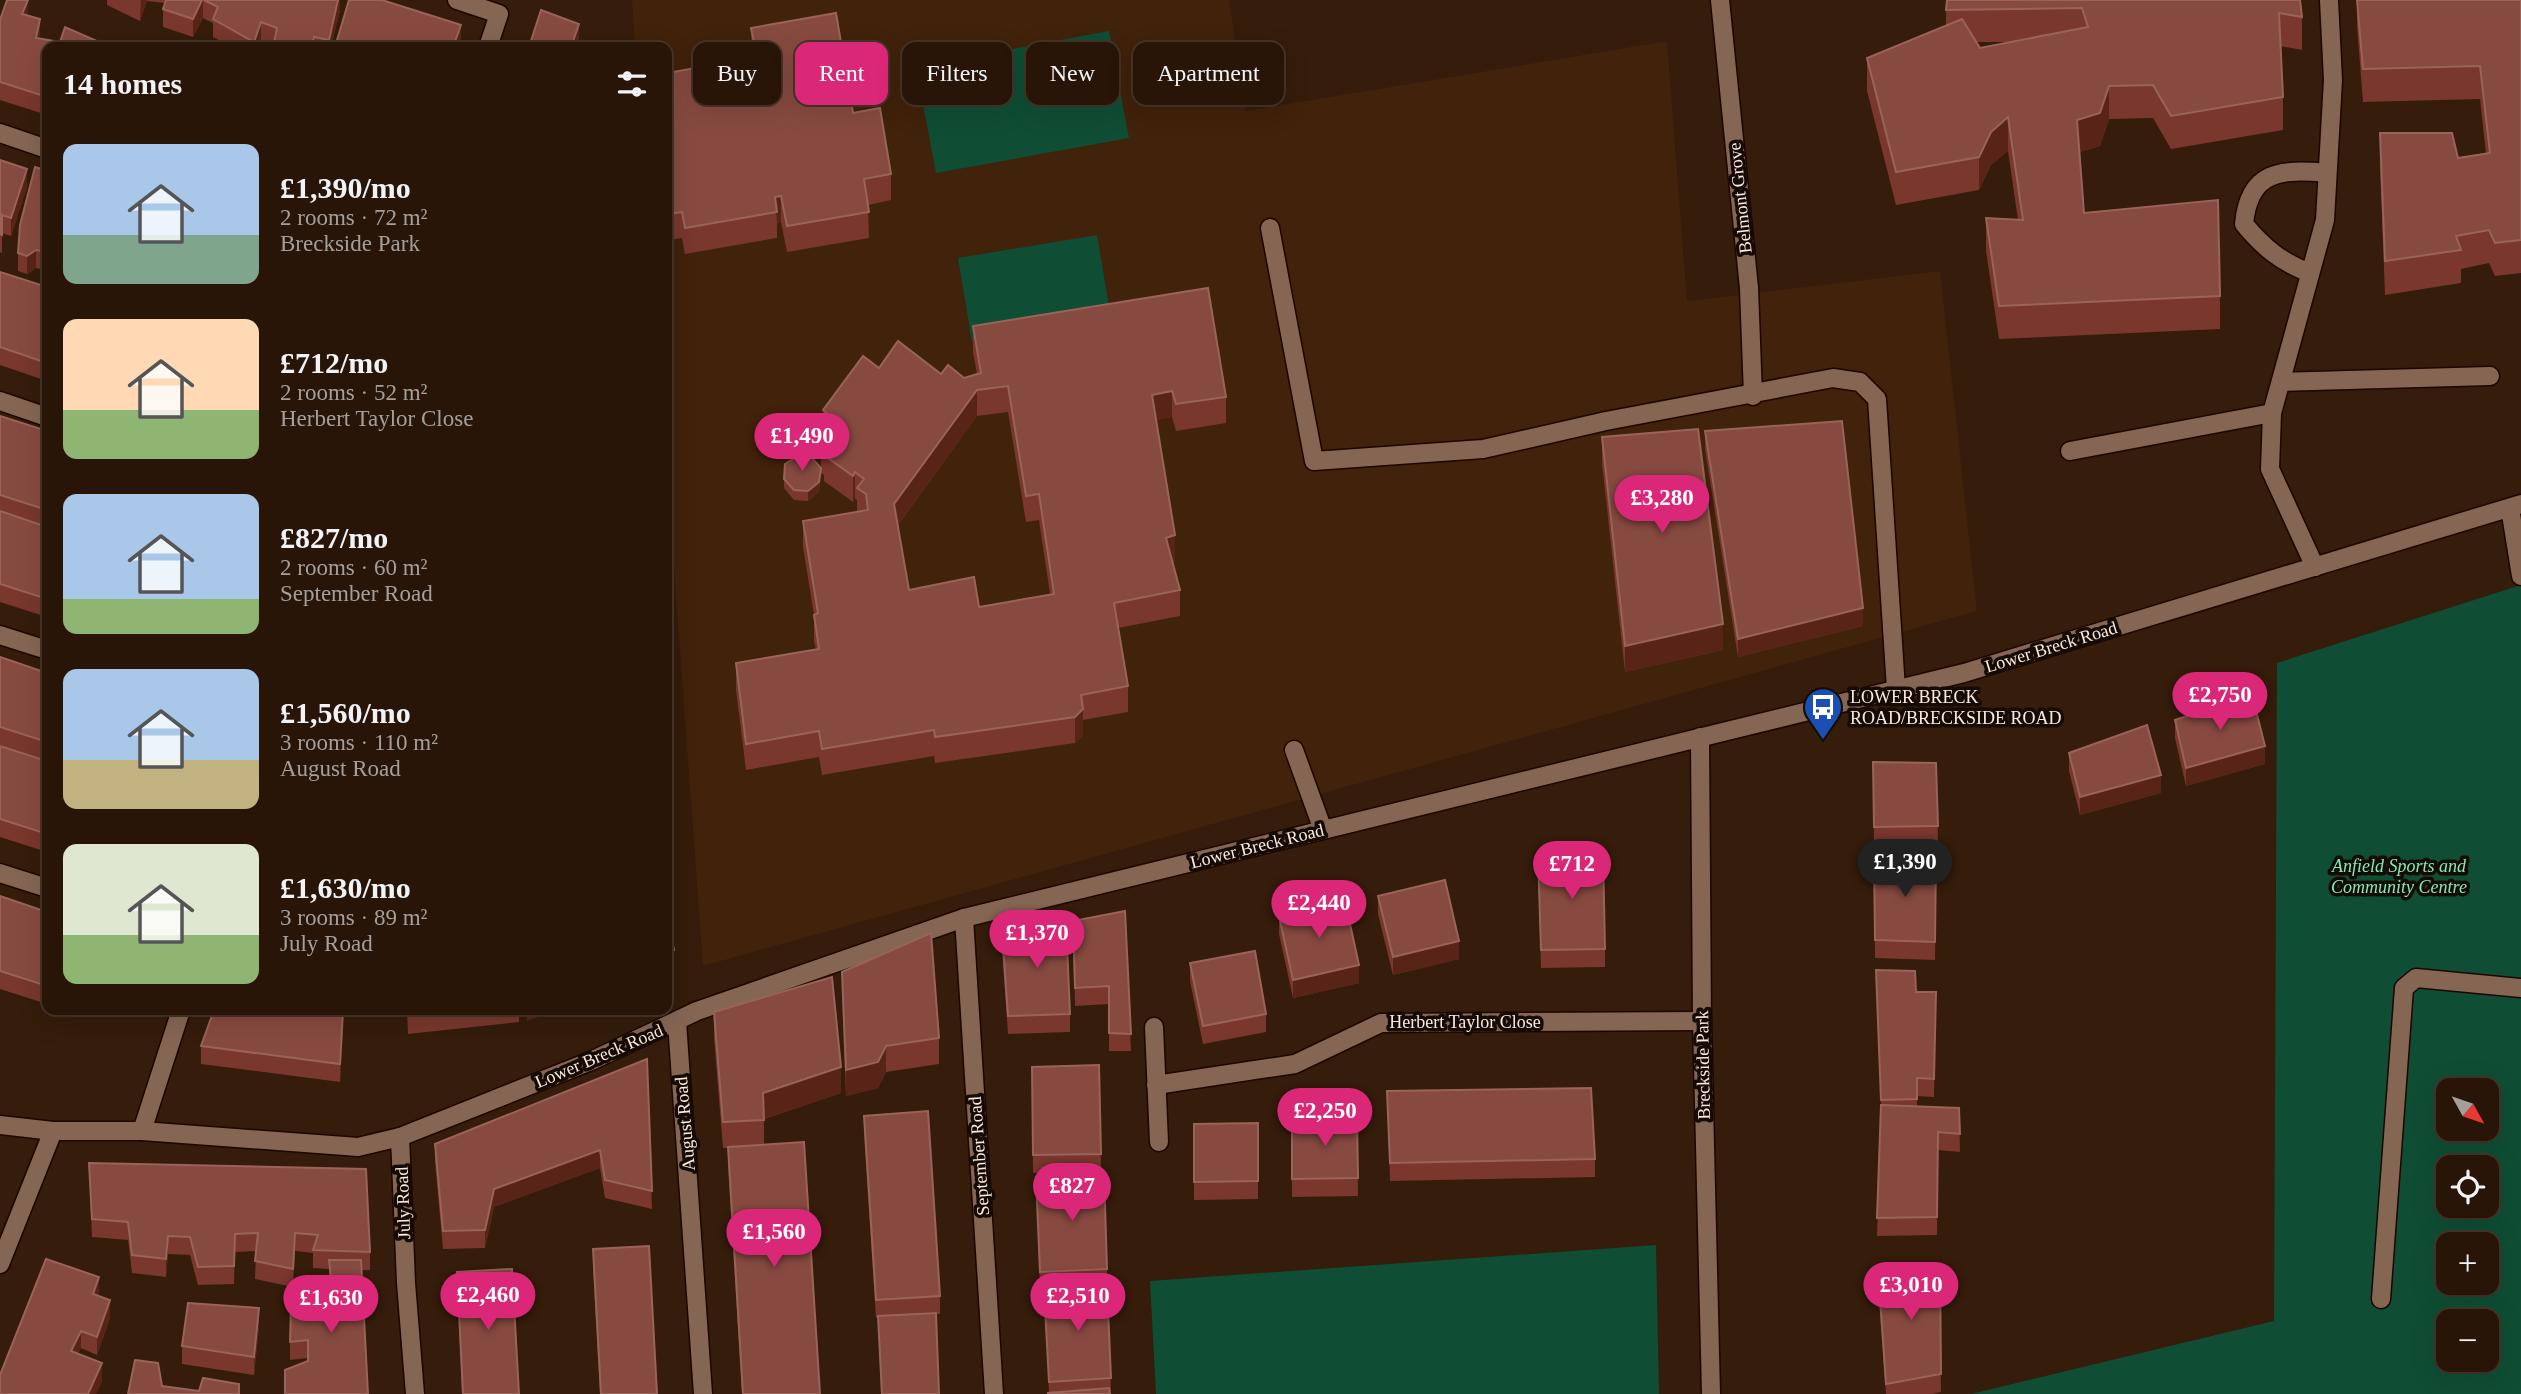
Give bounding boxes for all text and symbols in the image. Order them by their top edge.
chip: Buy [693,42,781,105]
chip: Rent [795,42,888,105]
chip: Filters [902,42,1012,105]
chip: New [1026,42,1119,105]
chip: Apartment [1133,42,1284,105]
icon: filters [613,65,651,103]
text: 14 homes [63,67,182,100]
street label: Belmont Grove [1724,142,1756,254]
text: £1,390/mo [280,171,411,204]
icon: home [119,172,203,256]
text: 2 rooms · 72 m² [280,205,427,230]
text: Breckside Park [280,231,420,256]
text: £712/mo [280,346,388,379]
icon: home [119,347,203,431]
text: 2 rooms · 52 m² [280,380,427,405]
text: Herbert Taylor Close [280,406,473,431]
pin: £1,490 [745,414,859,473]
text: £1,490 [770,423,834,448]
pin: £3,280 [1605,476,1719,535]
text: £3,280 [1630,485,1694,510]
text: £827/mo [280,521,388,554]
icon: home [119,522,203,606]
text: 2 rooms · 60 m² [280,555,427,580]
text: September Road [280,581,433,606]
street label: Lower Breck Road [1983,617,2119,677]
pin: £2,750 [2163,672,2277,732]
text: £2,750 [2188,682,2252,707]
bus stop icon: LOWER BRECK ROAD/BRECKSIDE ROAD [1802,686,1844,741]
place label: LOWER BRECK ROAD/BRECKSIDE ROAD [1850,687,2062,728]
text: £1,560/mo [280,696,411,729]
icon: home [119,697,203,781]
text: 3 rooms · 110 m² [280,730,438,755]
text: August Road [280,756,401,781]
street label: Lower Breck Road [1188,820,1326,872]
pin: £1,390 [1848,839,1962,899]
pin: £712 [1531,842,1613,901]
text: £1,390 [1873,849,1937,874]
text: £712 [1549,851,1595,876]
park label: Anfield Sports and Community Centre [2331,856,2467,897]
text: £1,630/mo [280,871,411,904]
icon: home [119,872,203,956]
pin: £2,440 [1262,880,1376,940]
text: £2,440 [1287,890,1351,915]
text: 3 rooms · 89 m² [280,905,427,930]
pin: £1,370 [980,911,1094,970]
text: £1,370 [1005,920,1069,945]
text: July Road [280,931,373,956]
street label: Breckside Park [1692,1010,1714,1120]
street label: Herbert Taylor Close [1389,1012,1541,1032]
street label: Lower Breck Road [532,1020,666,1092]
street label: August Road [671,1076,699,1172]
north arrow [2436,1078,2499,1141]
map controls [2436,1078,2499,1372]
pin: £2,250 [1268,1088,1382,1148]
street label: September Road [965,1096,993,1216]
text: £2,250 [1293,1098,1357,1123]
button: locate [2436,1155,2499,1218]
pin: £827 [1031,1164,1113,1223]
street label: July Road [392,1166,414,1240]
text: £827 [1049,1173,1095,1198]
pin: £1,560 [717,1210,831,1269]
text: £1,560 [742,1219,806,1244]
button: + [2436,1232,2499,1295]
pin: £3,010 [1854,1262,1968,1322]
pin: £2,460 [431,1272,545,1332]
text: £3,010 [1879,1272,1943,1297]
pin: £2,510 [1021,1274,1135,1333]
pin: £1,630 [274,1276,388,1335]
text: £2,460 [456,1282,520,1307]
text: £2,510 [1046,1283,1110,1308]
text: £1,630 [299,1285,363,1310]
button: − [2436,1309,2499,1372]

